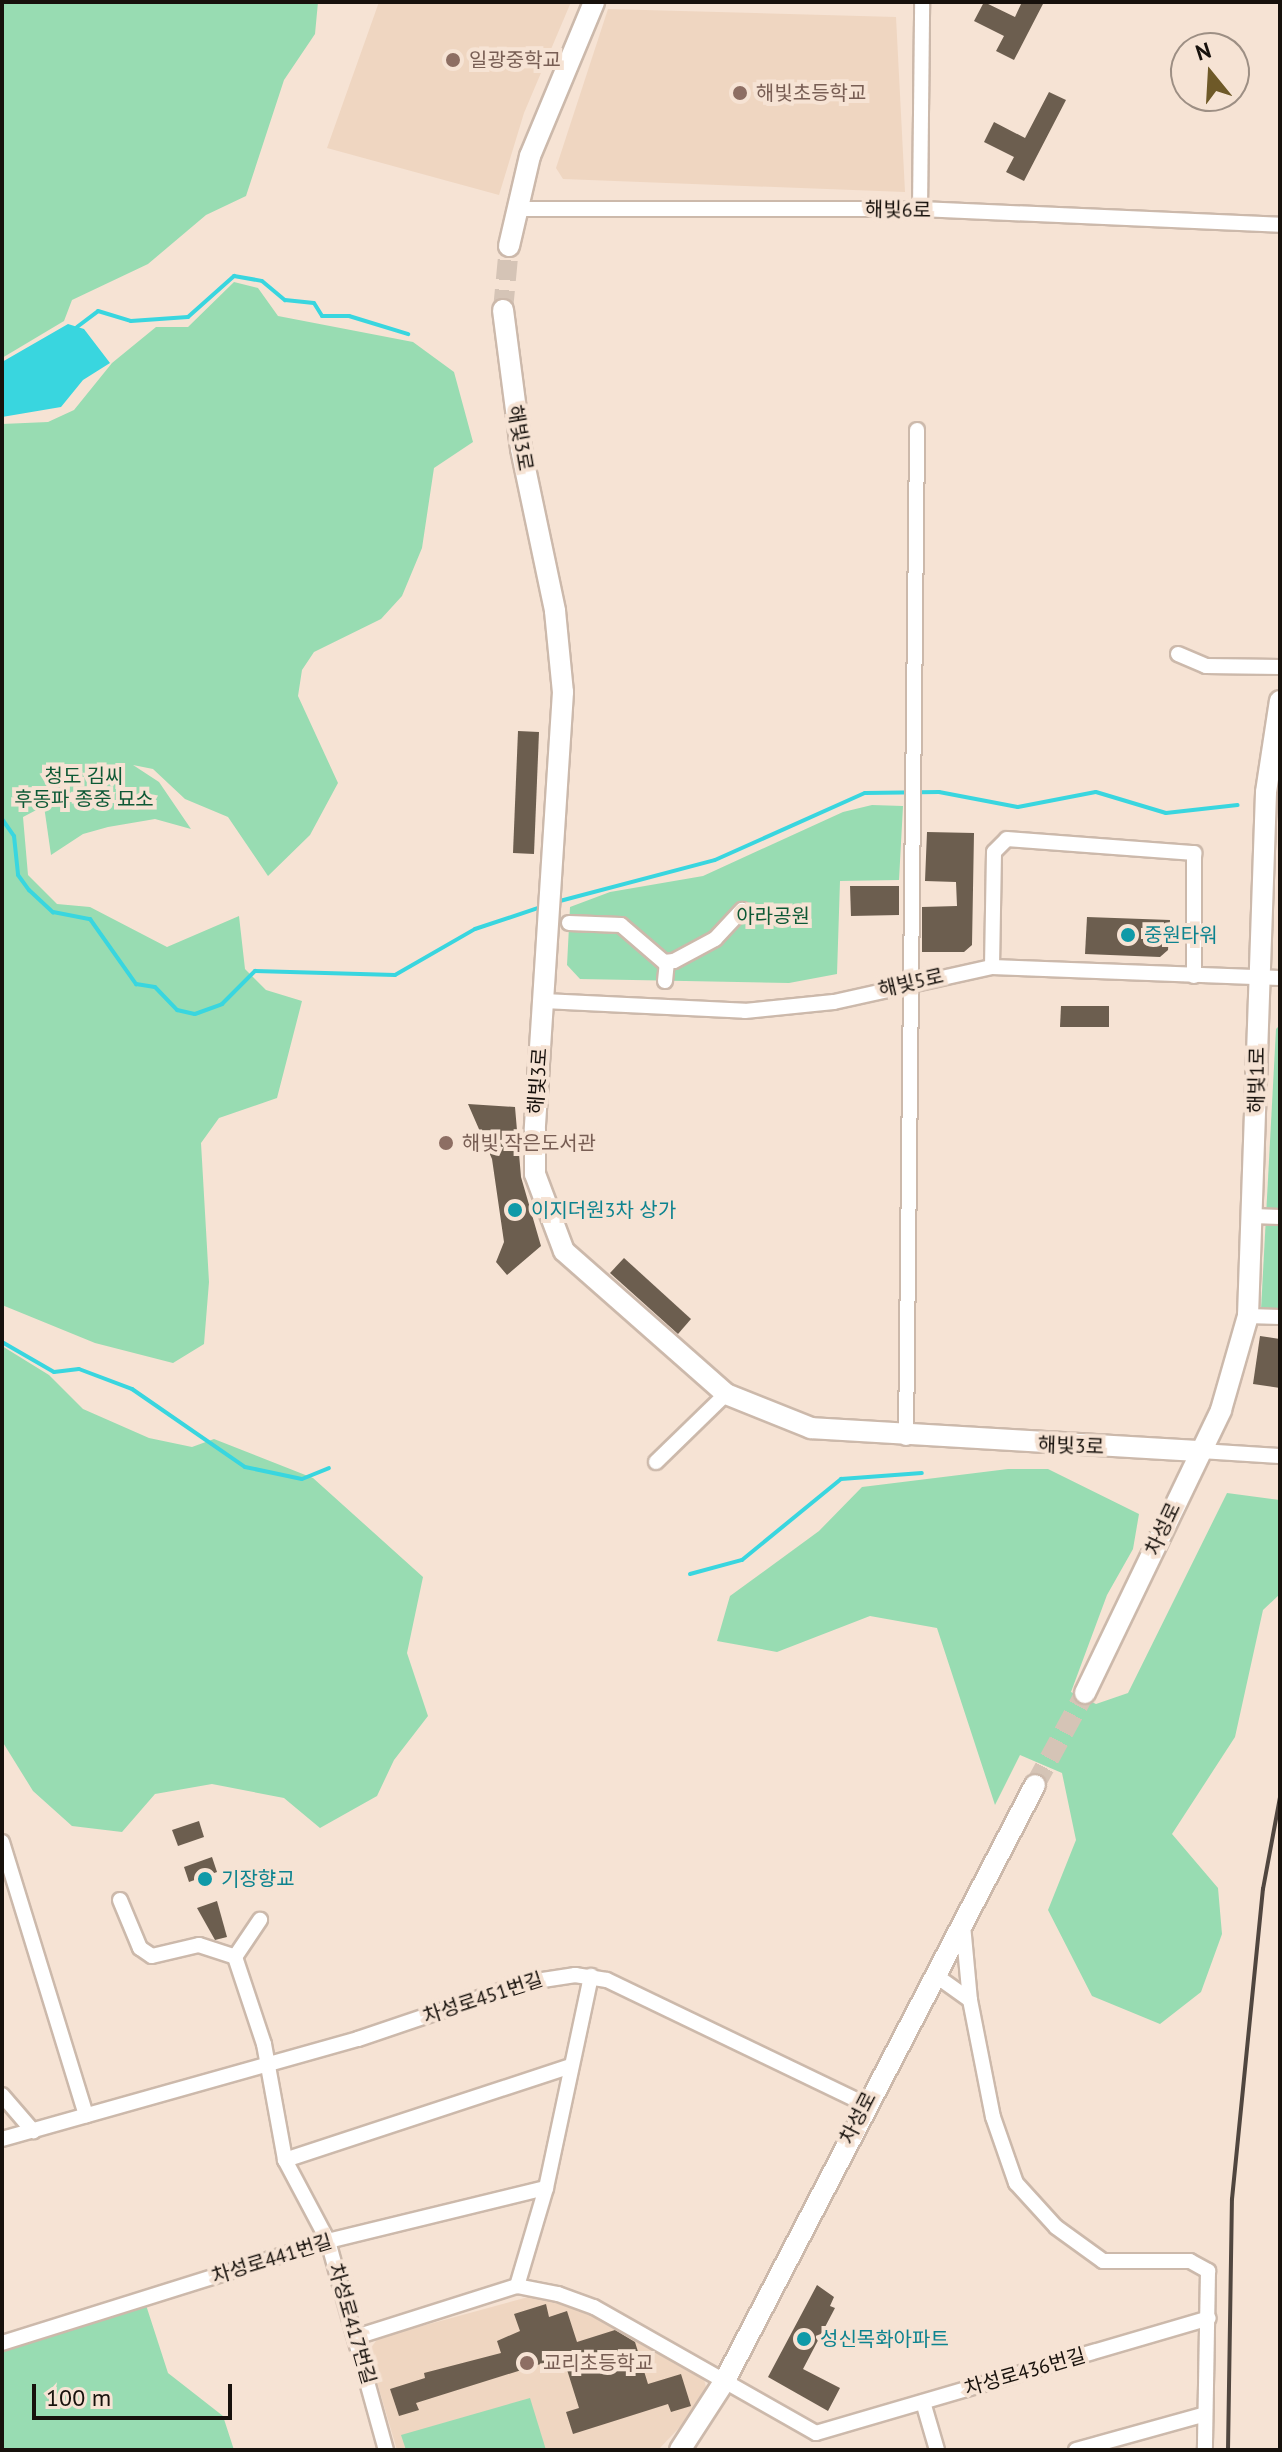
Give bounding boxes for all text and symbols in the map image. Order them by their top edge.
north arrow [1170,32,1250,112]
text: N [1192,36,1214,67]
place label: 일광중학교 [469,48,561,72]
marker: 일광중학교 [444,51,462,69]
place label: 해빛초등학교 [756,81,866,105]
marker: 해빛초등학교 [731,84,749,102]
street label: 해빛6로 [865,197,931,223]
street label: 해빛3로 [502,403,538,473]
park label: 청도 김씨 후동파 종중 묘소 [14,764,154,811]
park label: 아라공원 [736,904,810,928]
place label: 중원타워 [1144,923,1218,947]
marker: 중원타워 [1119,926,1137,944]
street label: 해빛5로 [876,964,946,1002]
street label: 해빛3로 [524,1047,552,1115]
street label: 해빛1로 [1244,1047,1270,1113]
place label: 해빛 작은도서관 [462,1131,596,1155]
marker: 해빛 작은도서관 [437,1134,455,1152]
place label: 이지더원3차 상가 [531,1198,676,1222]
marker: 이지더원3차 상가 [506,1201,524,1219]
street label: 해빛3로 [1038,1433,1104,1459]
street label: 차성로 [1140,1499,1186,1559]
place label: 기장향교 [221,1867,295,1891]
marker: 기장향교 [196,1870,214,1888]
street label: 차성로451번길 [420,1967,546,2029]
street label: 차성로 [835,2088,881,2148]
street label: 차성로441번길 [209,2229,335,2289]
street label: 차성로417번길 [323,2261,381,2387]
place label: 성신목화아파트 [820,2327,949,2351]
marker: 성신목화아파트 [795,2330,813,2348]
street label: 차성로436번길 [962,2343,1088,2401]
place label: 교리초등학교 [543,2351,653,2375]
marker: 교리초등학교 [518,2354,536,2372]
scale bar [36,2368,236,2418]
text: 100 m [46,2382,111,2413]

